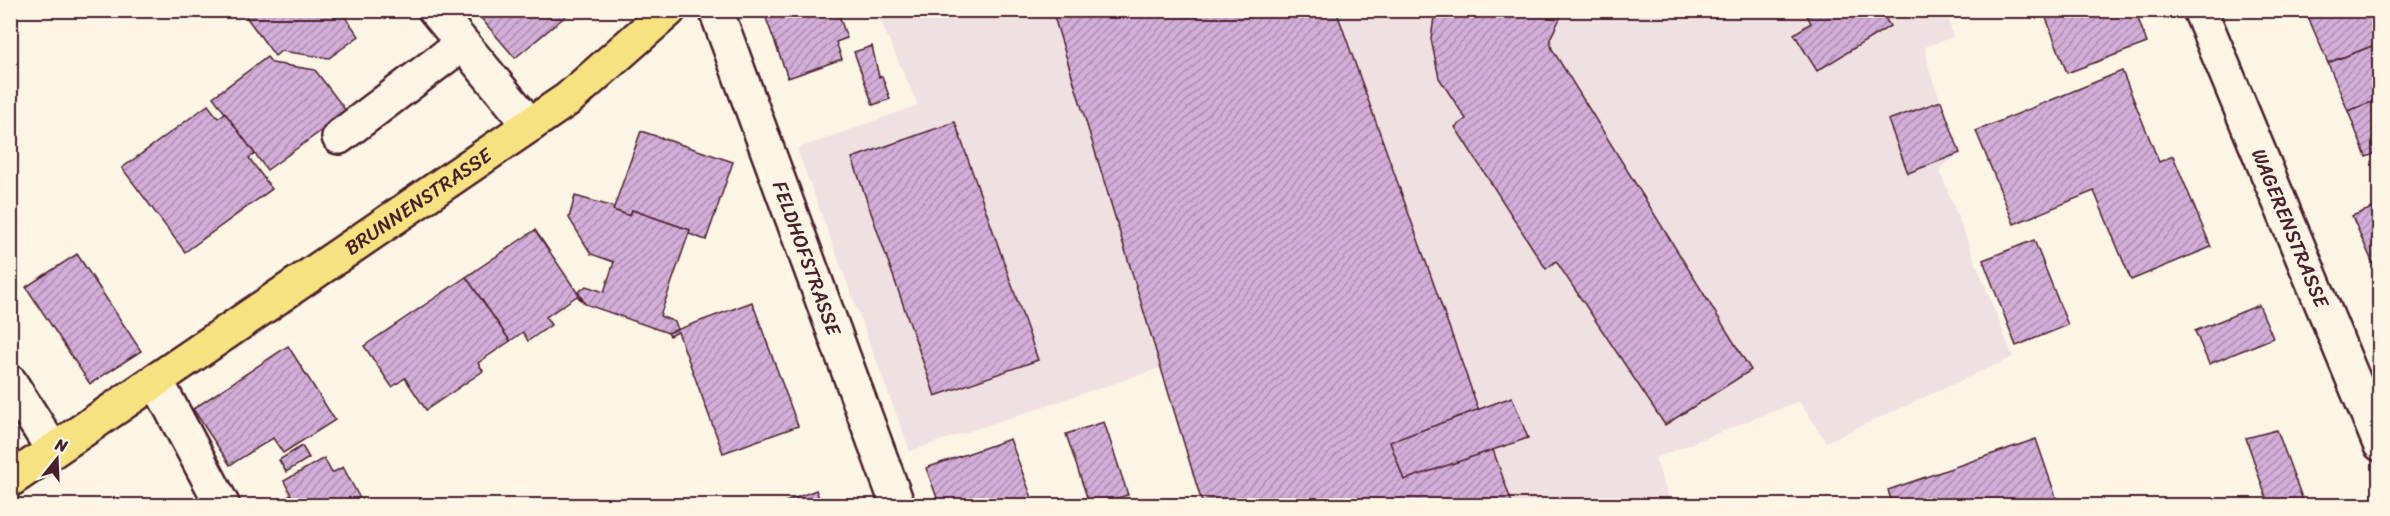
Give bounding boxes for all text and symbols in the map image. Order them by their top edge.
street label: BRUNNENSTRASSE [337,137,501,265]
street label: WAGERENSTRASSE [2242,143,2340,315]
street label: FELDHOFSTRASSE [763,175,852,342]
north arrow [27,429,87,489]
text: N [51,429,72,461]

